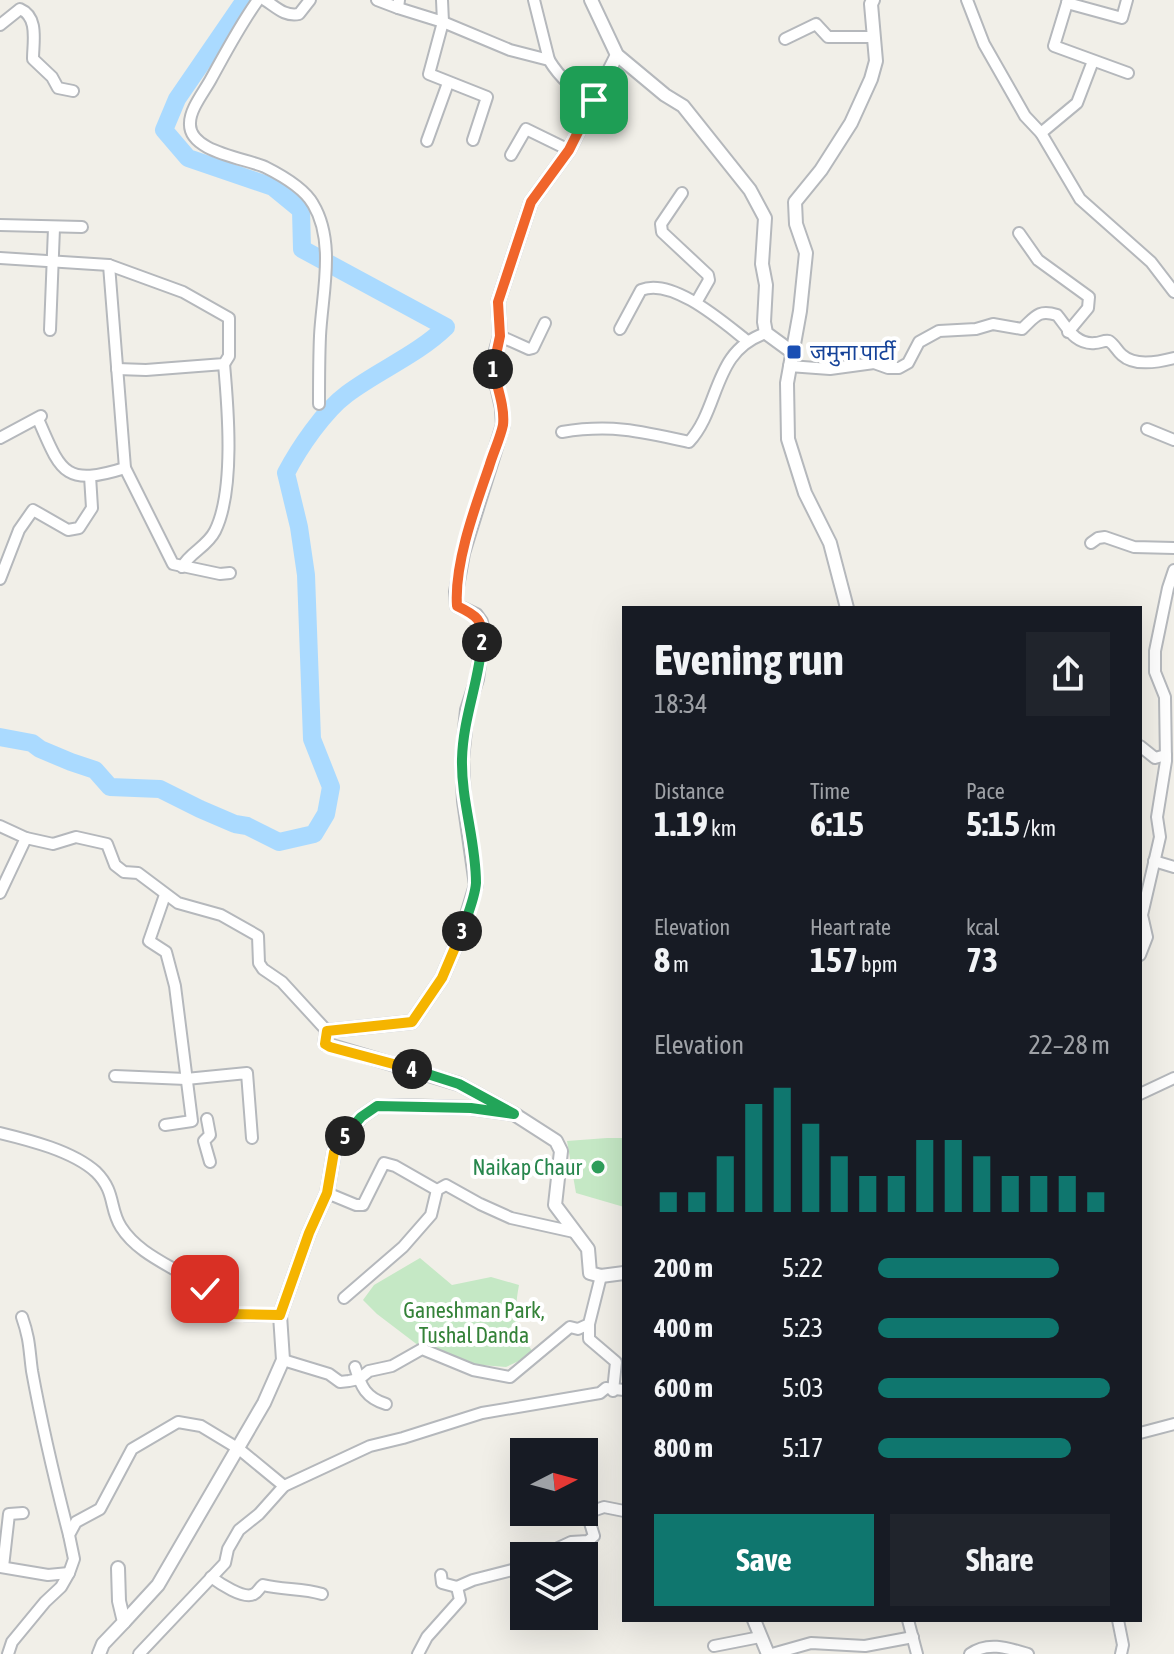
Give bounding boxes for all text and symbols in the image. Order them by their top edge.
pin [560,66,628,134]
icon: arrive [572,78,616,122]
place label: जमुना पार्टी [810,339,897,367]
marker: जमुना पार्टी [785,343,803,361]
pin: 1 [473,349,513,389]
text: 1 [488,356,498,382]
pin: 2 [462,622,502,662]
text: 2 [477,629,487,655]
button: share [1026,632,1110,716]
text: Evening run [654,634,844,684]
text: 18:34 [654,689,708,719]
text: Distance [654,778,725,804]
text: Time [810,778,850,804]
text: Pace [966,778,1005,804]
text: 1.19 [654,804,708,843]
text: 6:15 [810,804,864,843]
text: 5:15 [966,804,1020,843]
text: km [708,815,737,841]
text: /km [1020,815,1056,841]
pin: 3 [442,911,482,951]
text: Elevation [654,914,730,940]
text: Heart rate [810,914,891,940]
text: kcal [966,914,999,940]
text: 3 [457,918,467,944]
text: 8 [654,940,670,979]
text: 157 [810,940,858,979]
text: 73 [966,940,998,979]
text: m [670,951,689,977]
text: bpm [858,951,898,977]
text: Elevation [654,1030,744,1060]
text: 22–28 m [1028,1030,1110,1060]
pin: 4 [392,1049,432,1089]
text: 4 [407,1056,417,1082]
pin: 5 [325,1116,365,1156]
text: 5 [340,1123,350,1149]
place label: Naikap Chaur [472,1154,583,1180]
marker: Naikap Chaur [589,1158,607,1176]
text: 200 m [654,1253,713,1283]
text: 5:22 [782,1253,823,1283]
pin [171,1255,239,1323]
icon: check [183,1267,227,1311]
park label: Ganeshman Park, Tushal Danda [403,1297,545,1348]
text: 400 m [654,1313,713,1343]
text: 5:23 [782,1313,823,1343]
text: 600 m [654,1373,713,1403]
text: 5:03 [782,1373,824,1403]
text: 800 m [654,1433,713,1463]
text: 5:17 [782,1433,823,1463]
north arrow [510,1438,598,1526]
map controls [510,1438,598,1630]
button: Save [654,1514,874,1606]
button: Share [890,1514,1110,1606]
button: layers [510,1542,598,1630]

